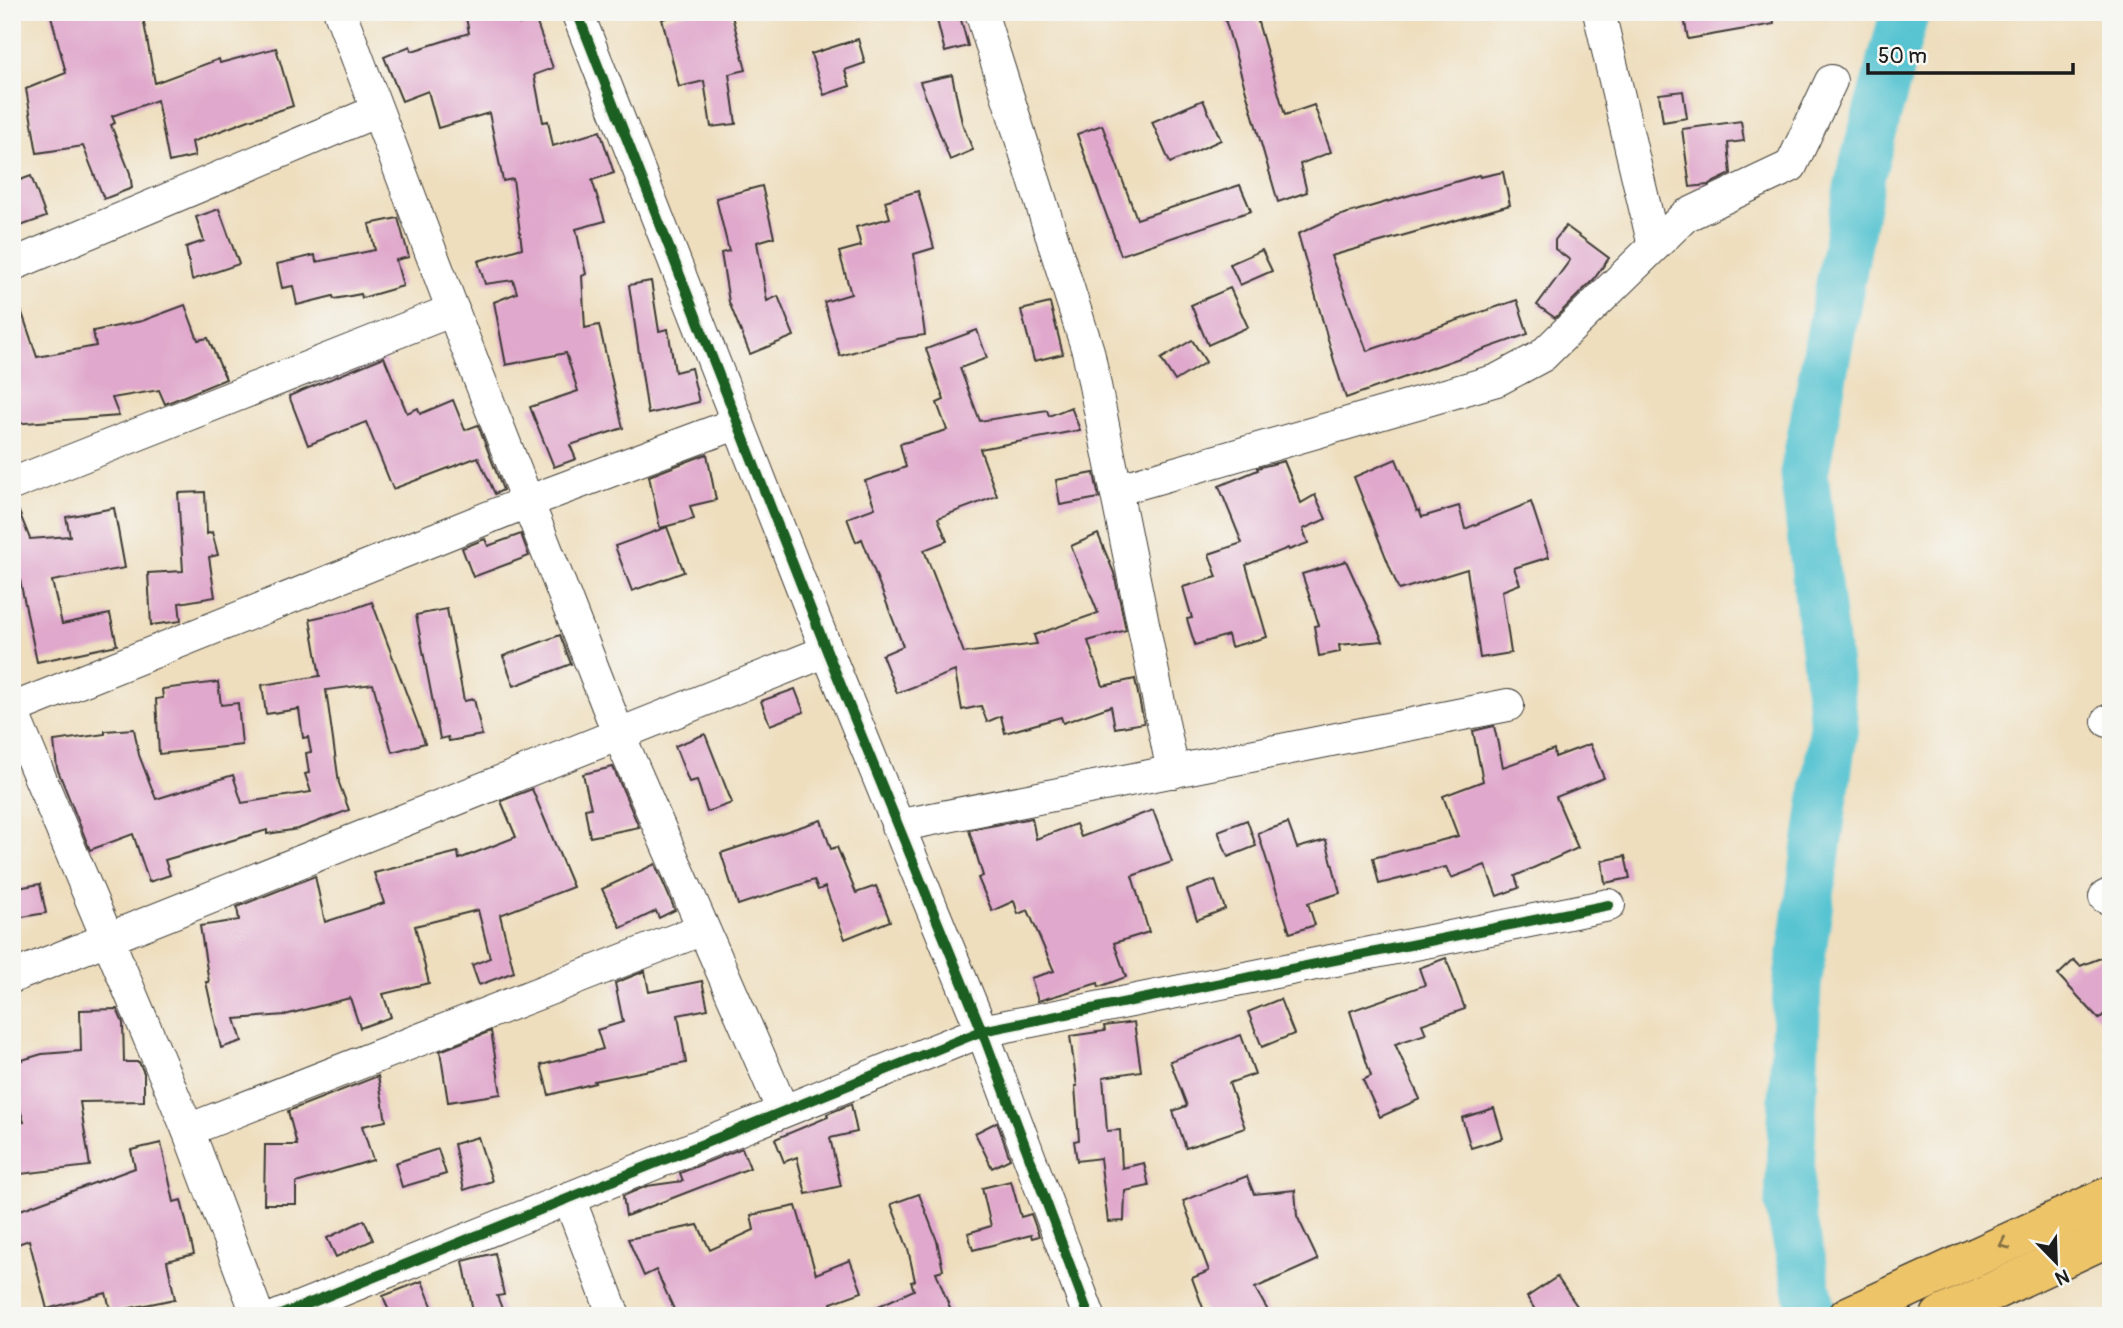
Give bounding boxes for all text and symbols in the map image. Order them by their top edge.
scale bar [1868,32,2072,76]
text: 50 m [1878,43,1927,70]
north arrow [2022,1226,2092,1296]
one-way arrow [1999,1236,2011,1250]
text: N [2052,1263,2073,1290]

